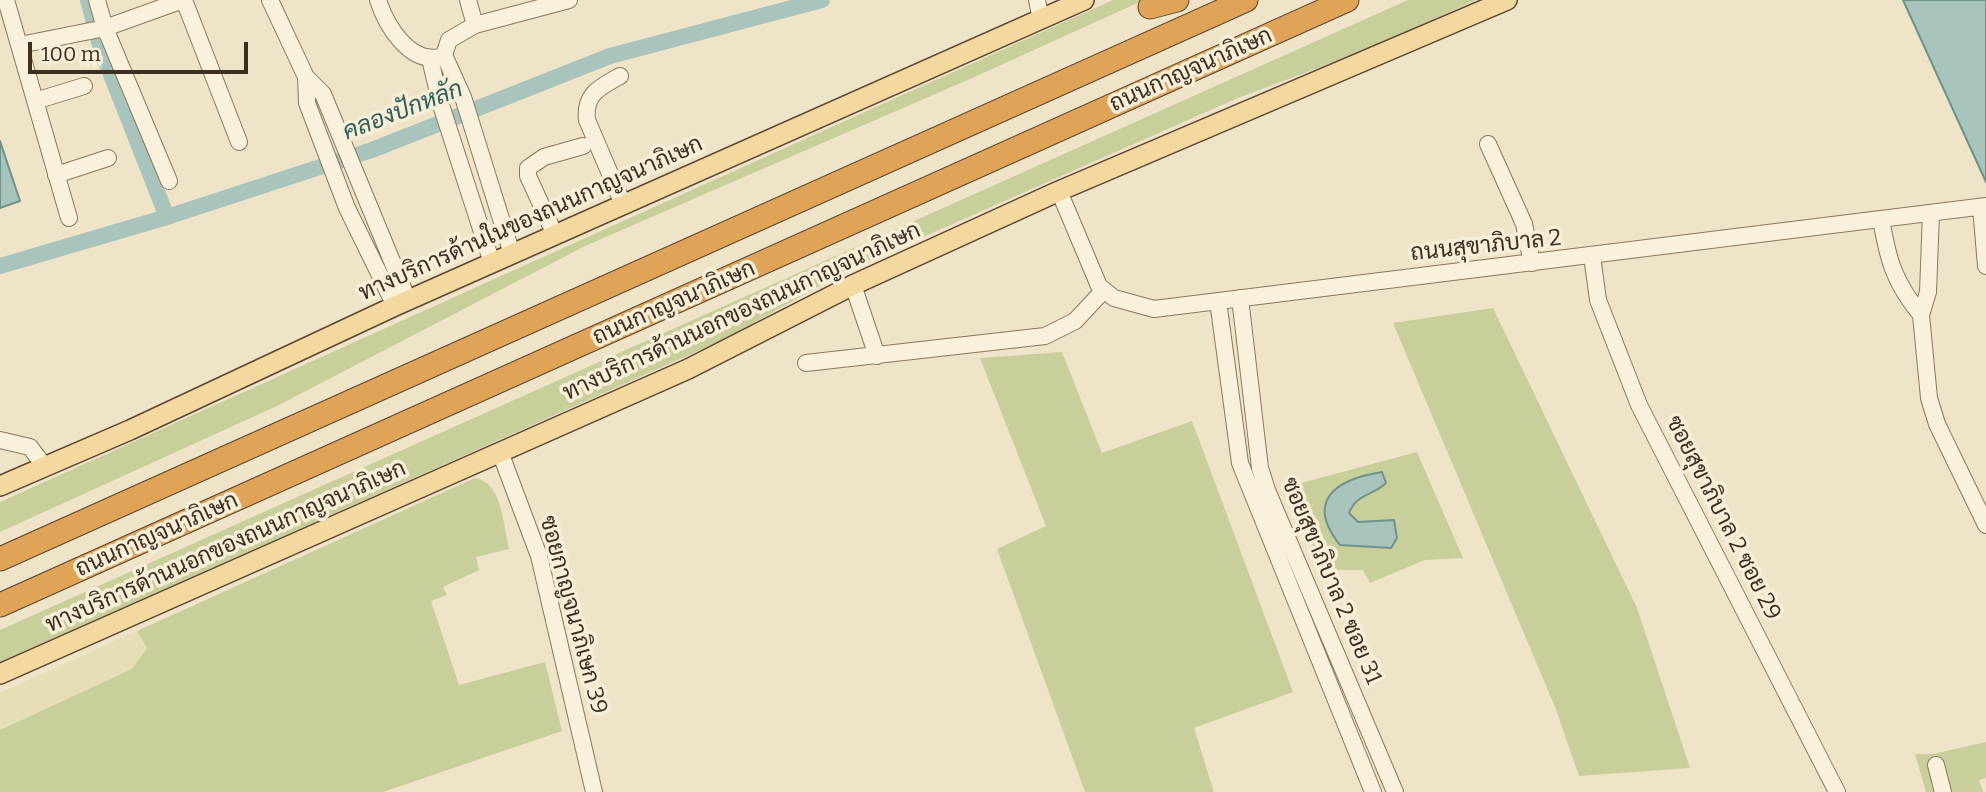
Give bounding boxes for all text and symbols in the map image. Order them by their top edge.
street label: ถนนกาญจนาภิเษก [1106,22,1276,118]
scale bar [32,28,252,72]
text: 100 m [41,41,101,67]
water label: คลองปักหลัก [339,75,467,147]
street label: ทางบริการด้านในของถนนกาญจนาภิเษก [355,130,707,308]
street label: ทางบริการด้านนอกของถนนกาญจนาภิเษก [559,217,925,407]
street label: ถนนสุขาภิบาล 2 [1409,224,1563,268]
street label: ถนนกาญจนาภิเษก [589,255,759,351]
street label: ซอยสุขาภิบาล 2 ซอย 29 [1659,411,1787,625]
street label: ทางบริการด้านนอกของถนนกาญจนาภิเษก [42,455,410,639]
street label: ซอยสุขาภิบาล 2 ซอย 31 [1275,473,1387,689]
street label: ถนนกาญจนาภิเษก [72,487,242,583]
street label: ซอยกาญจนาภิเษก 39 [533,513,613,717]

